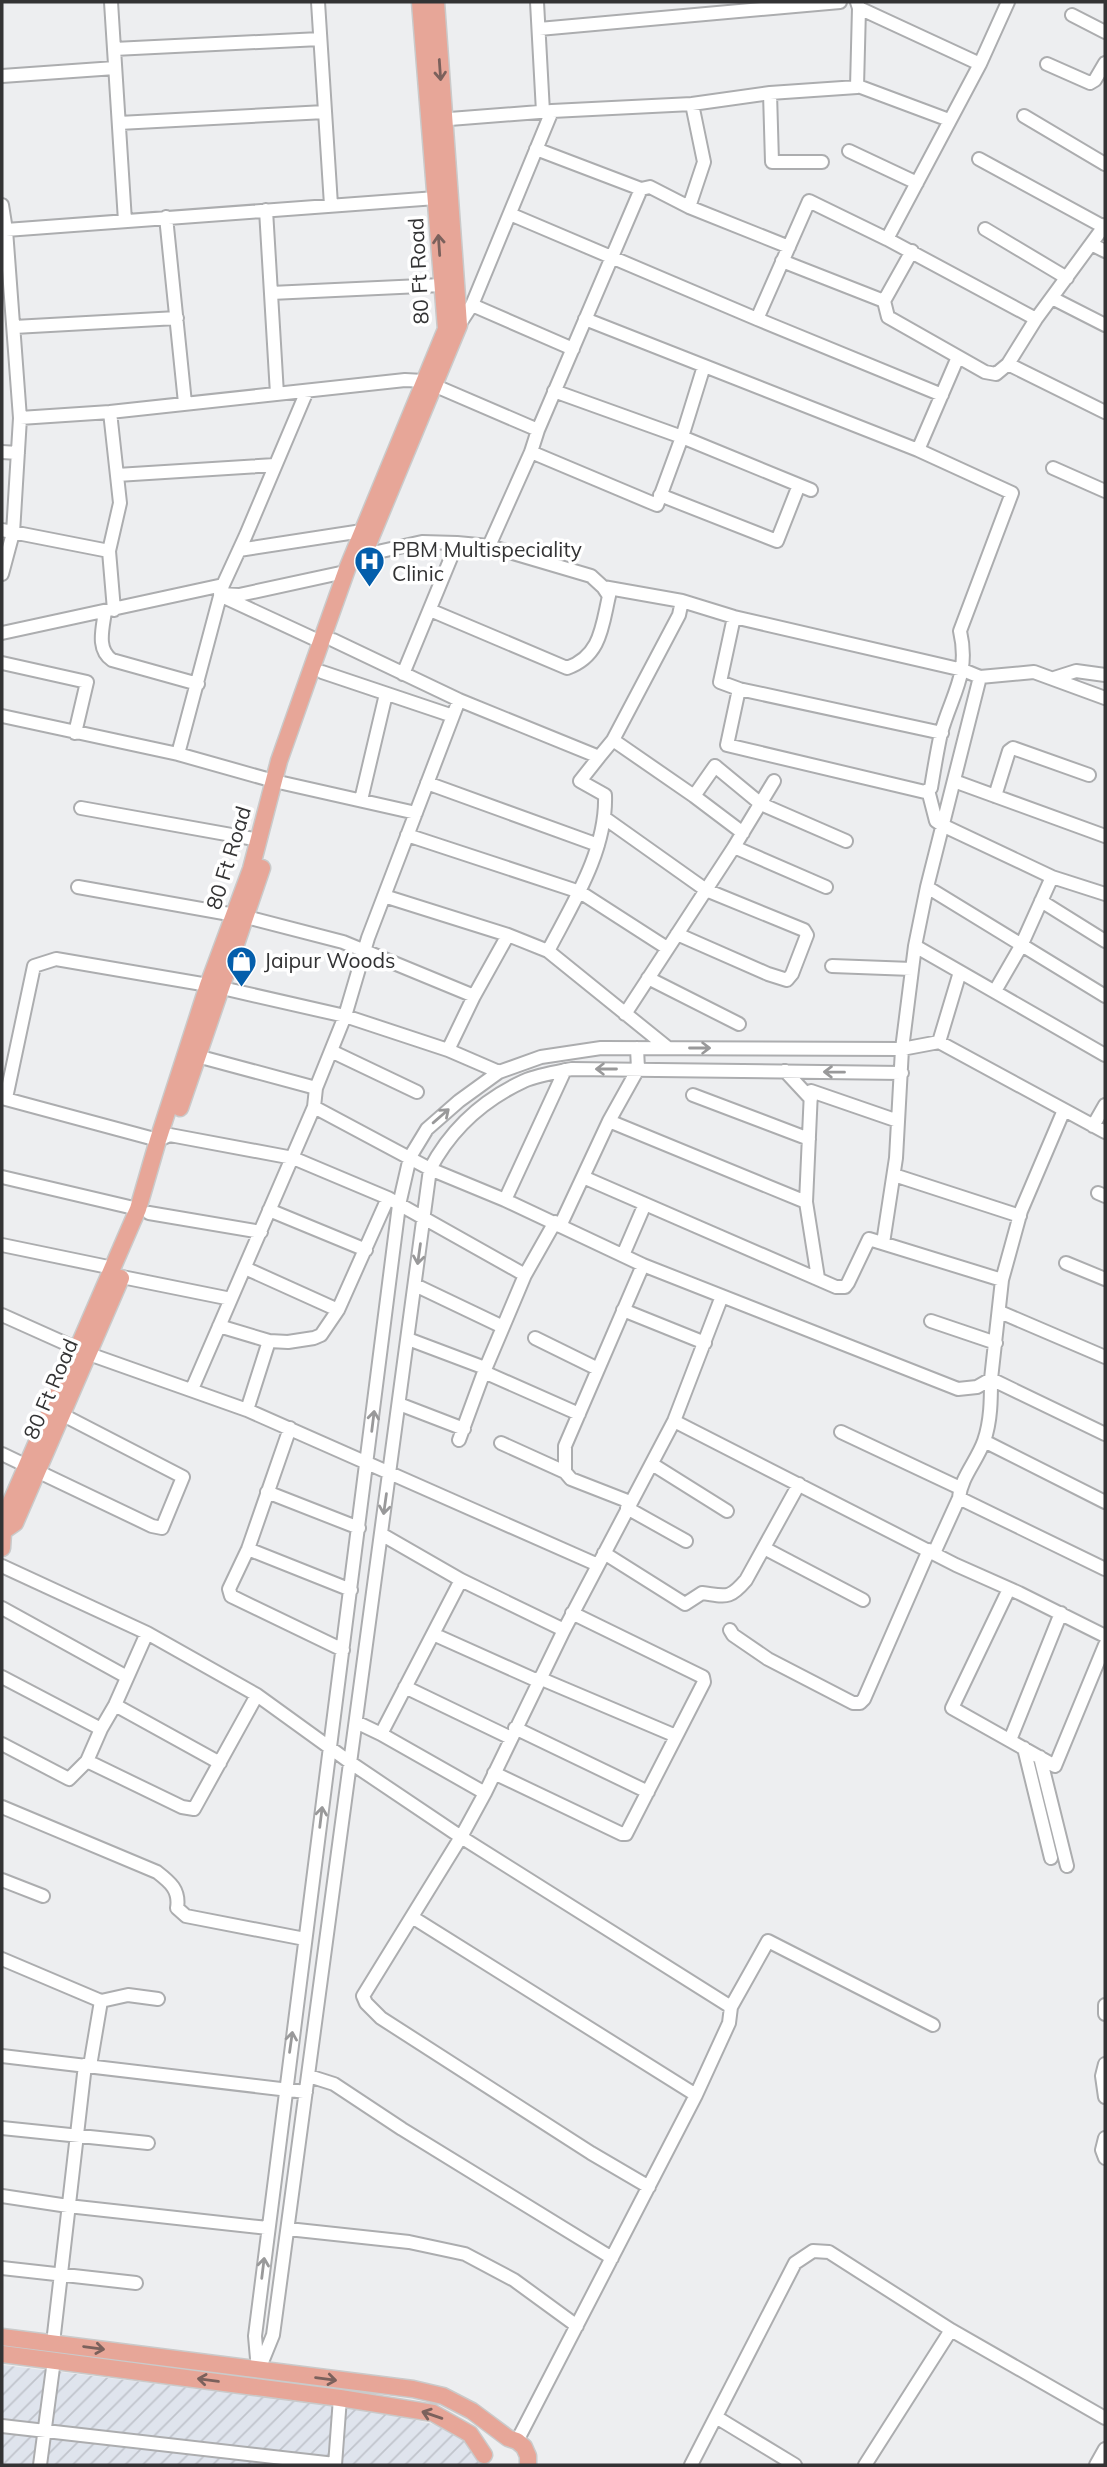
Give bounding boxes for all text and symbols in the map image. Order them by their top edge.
one-way arrow [434,58,447,81]
street label: 80 Ft Road [402,217,434,325]
one-way arrow [432,234,445,257]
place label: PBM Multispeciality Clinic [392,536,582,586]
hospital icon: PBM Multispeciality Clinic [352,545,386,589]
street label: 80 Ft Road [200,803,256,913]
shop icon: Jaipur Woods [224,944,258,988]
place label: Jaipur Woods [264,947,395,973]
one-way arrow [688,1042,711,1055]
one-way arrow [595,1062,618,1076]
one-way arrow [822,1065,845,1079]
one-way arrow [432,1108,450,1124]
one-way arrow [413,1242,426,1265]
street label: 80 Ft Road [17,1334,83,1443]
one-way arrow [366,1410,379,1433]
one-way arrow [378,1492,391,1515]
one-way arrow [315,1806,328,1828]
one-way arrow [285,2031,298,2054]
one-way arrow [257,2257,270,2280]
one-way arrow [82,2342,105,2355]
one-way arrow [314,2372,337,2385]
one-way arrow [197,2373,220,2386]
one-way arrow [422,2408,444,2420]

